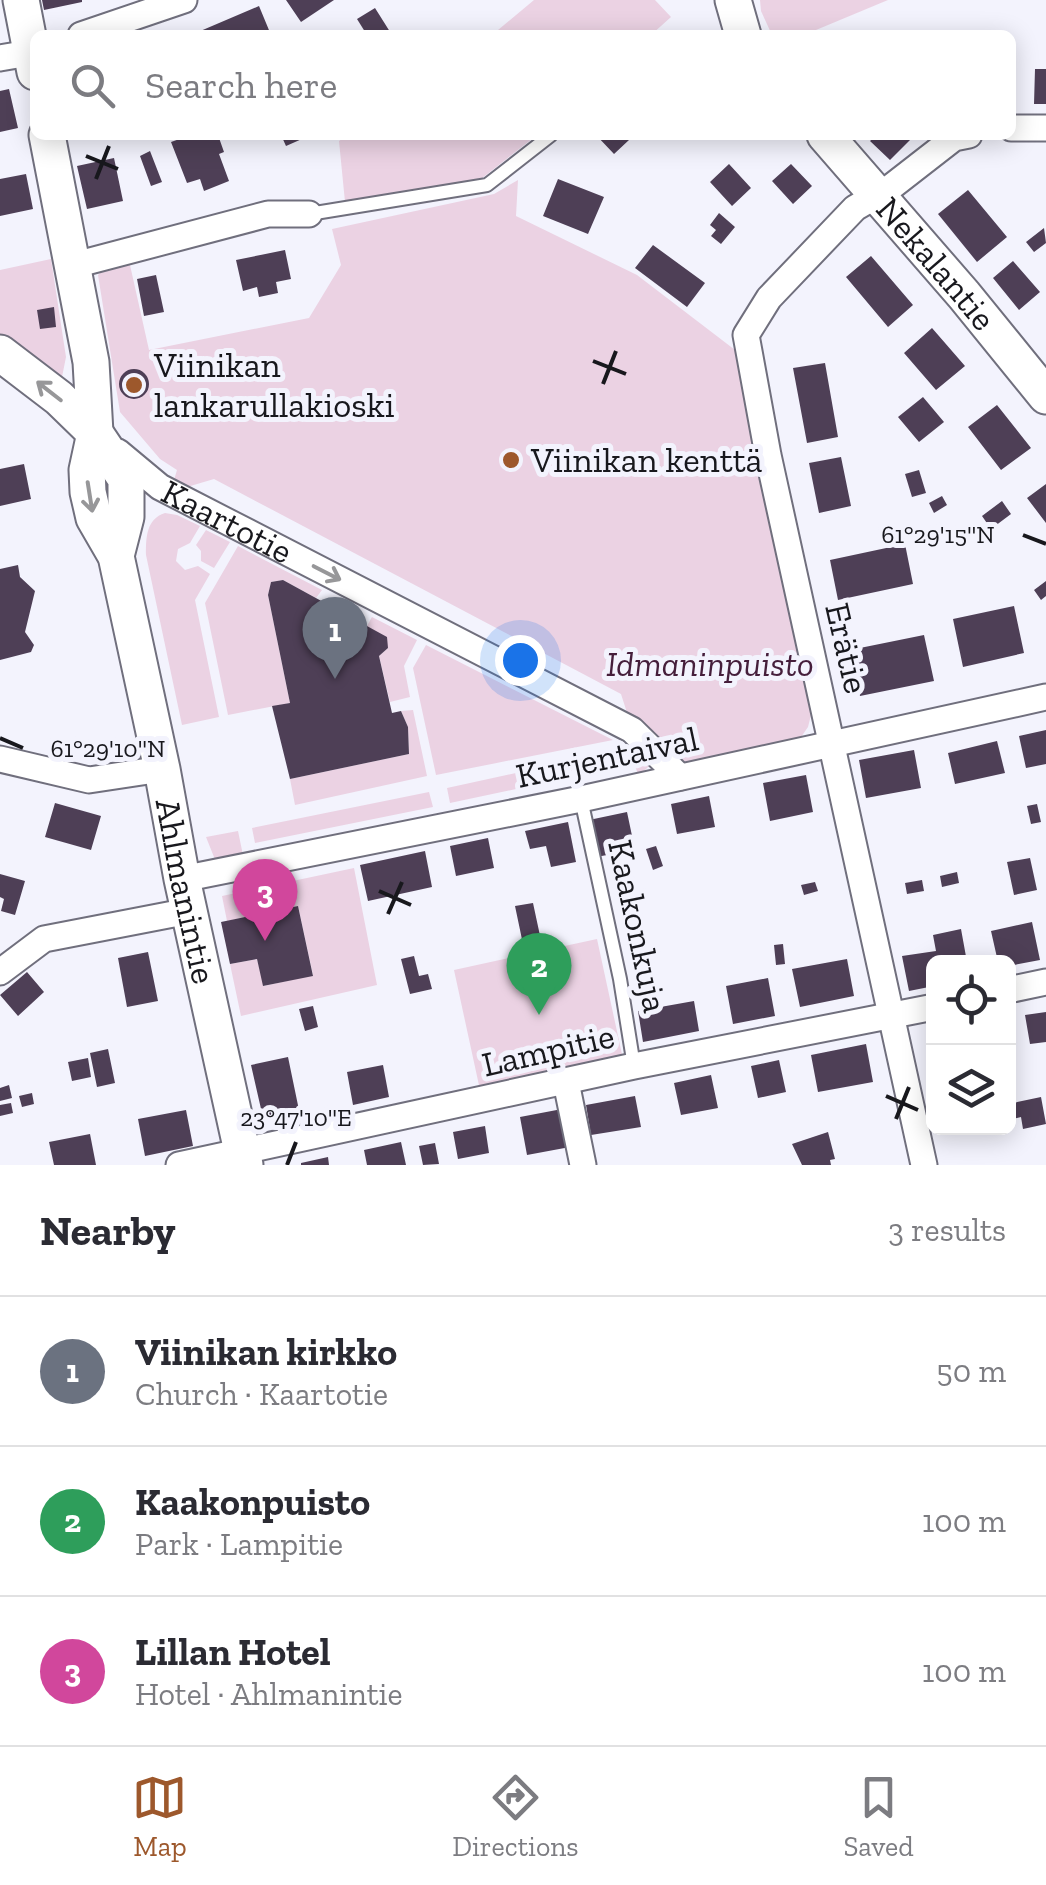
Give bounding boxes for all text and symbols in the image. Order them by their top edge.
search box [30,30,1016,140]
icon: search [65,58,120,113]
text: Search here [145,62,337,108]
street label: Nekalantie [867,188,1005,339]
place label: Viinikan lankarullakioski [153,344,395,426]
marker: Viinikan lankarullakioski [123,374,145,396]
one-way arrow [36,381,63,402]
place label: Viinikan kenttä [530,439,763,481]
marker: Viinikan kenttä [500,449,522,471]
street label: Kaartotie [155,470,299,572]
one-way arrow [81,480,100,512]
text: 61°29'15"N [881,519,995,549]
one-way arrow [311,564,341,583]
pin: 1 [302,596,368,679]
street label: Erätie [816,599,878,697]
your location [495,635,546,686]
park label: Idmaninpuisto [606,643,814,685]
street label: Kurjentaival [512,717,702,797]
text: 61°29'10"N [51,733,165,763]
street label: Ahlmanintie [147,795,225,987]
street label: Kaakonkuja [599,836,677,1016]
pin: 3 [232,858,298,941]
pin: 2 [506,932,572,1015]
map controls [926,955,1016,1135]
button: locate [926,955,1016,1045]
street label: Lampitie [478,1014,618,1086]
button: layers [926,1045,1016,1135]
text: 23°47'10"E [240,1102,352,1132]
text: Nearby [40,1205,176,1256]
text: 3 results [888,1211,1006,1249]
text: Viinikan kirkko [135,1329,397,1375]
text: 1 [66,1352,79,1390]
text: 50 m [936,1352,1006,1390]
text: Church · Kaartotie [135,1375,388,1413]
text: Kaakonpuisto [135,1479,370,1525]
text: 2 [64,1502,81,1540]
text: 100 m [922,1502,1006,1540]
text: Park · Lampitie [135,1525,343,1563]
text: Lillan Hotel [135,1629,330,1675]
text: 3 [64,1652,81,1690]
text: 100 m [922,1652,1006,1690]
text: Hotel · Ahlmanintie [135,1675,403,1713]
tab: Map [132,1770,187,1863]
tab: Directions [452,1770,579,1863]
tab: Saved [843,1770,914,1863]

